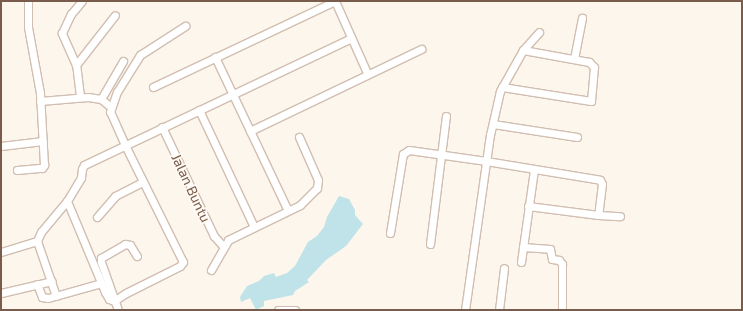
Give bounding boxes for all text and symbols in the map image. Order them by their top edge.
street label: Jalan Buntu [168,151,214,225]

